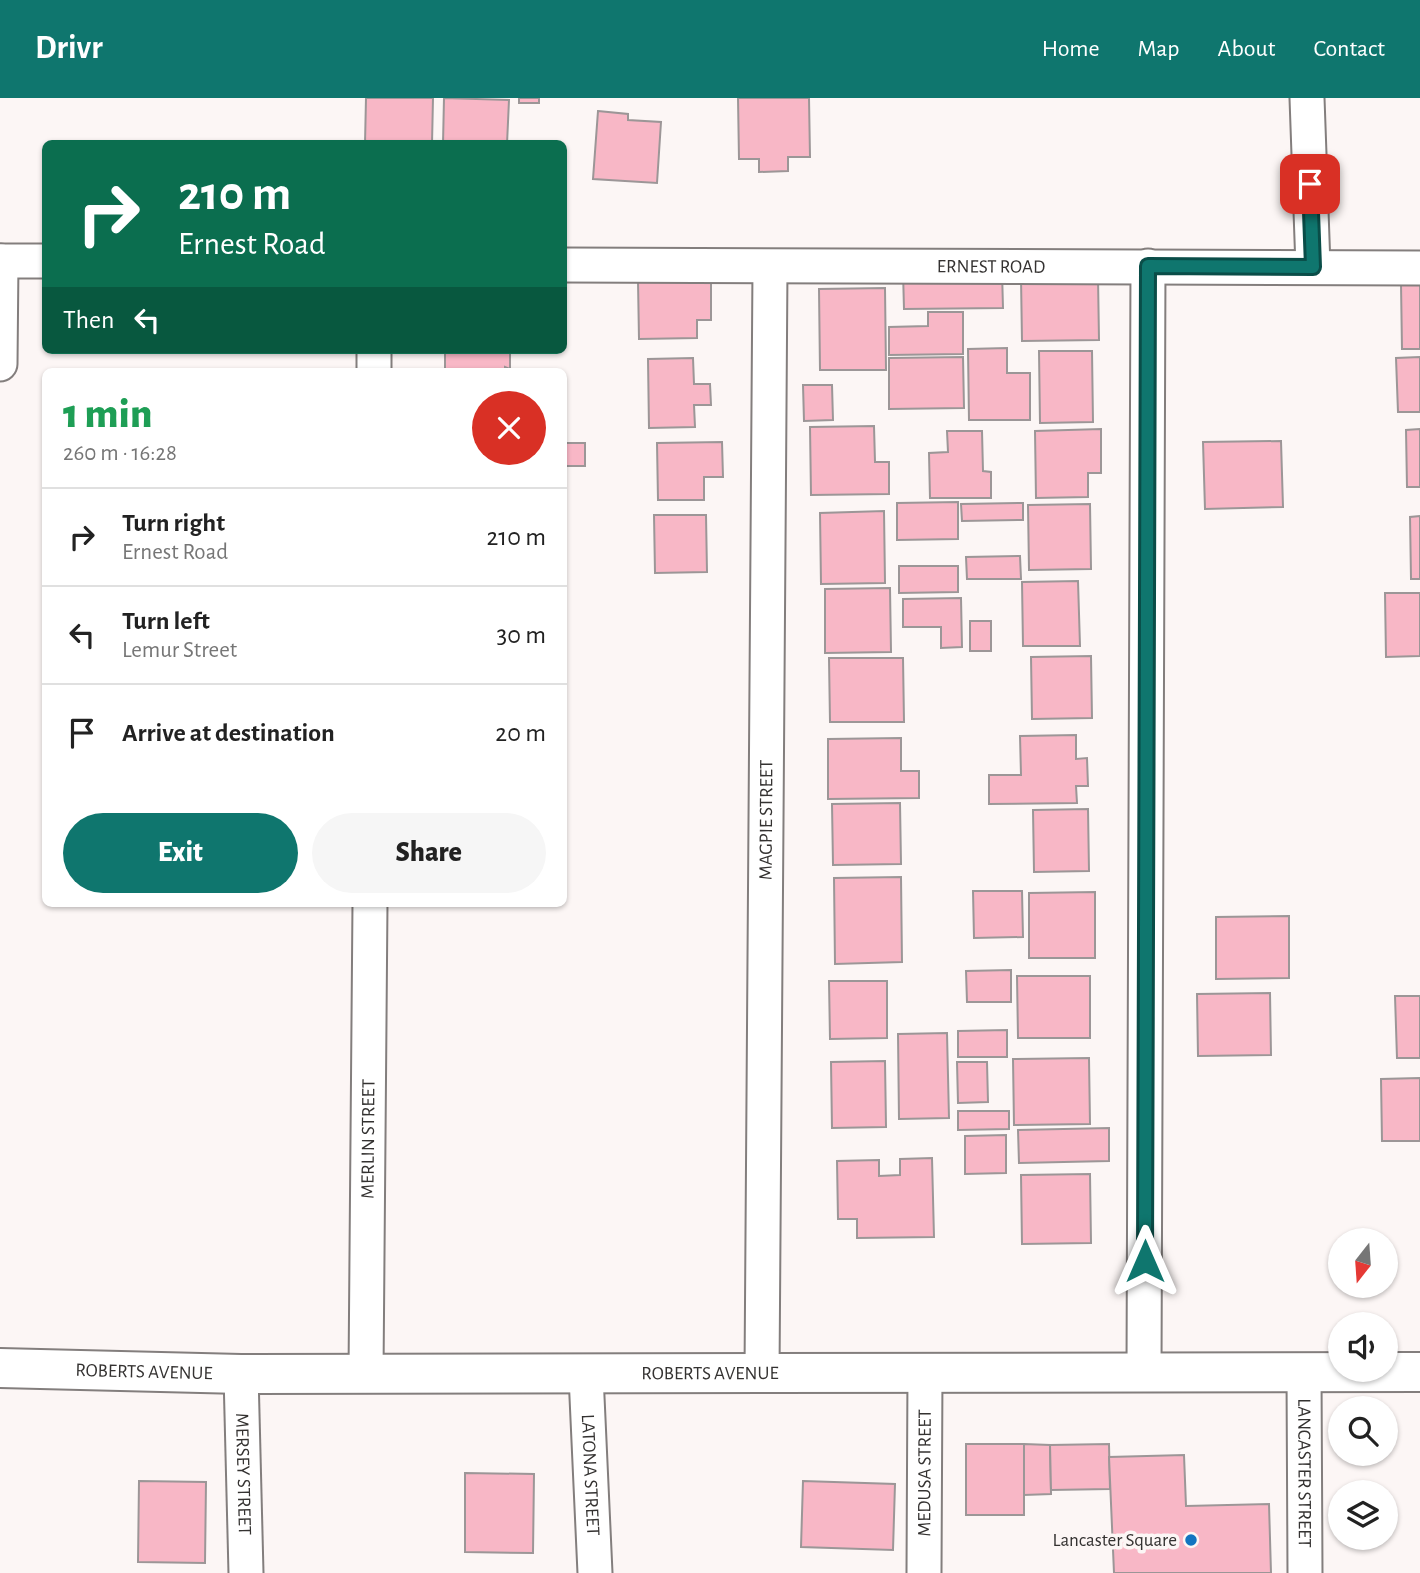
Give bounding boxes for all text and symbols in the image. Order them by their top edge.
text: Drivr [35,32,103,65]
text: Home [1042,37,1100,61]
text: Map [1138,37,1180,61]
text: About [1218,37,1275,61]
text: Contact [1313,37,1385,61]
pin [1280,154,1340,214]
icon: arrive [1291,165,1329,203]
icon: right [63,168,154,259]
text: 210 m [178,170,291,219]
text: Ernest Road [178,228,326,260]
street label: ERNEST ROAD [937,257,1045,276]
icon: left [128,301,166,339]
text: Then [63,307,114,333]
button: close [472,391,546,465]
text: 1 min [63,393,152,435]
text: 260 m · 16:28 [63,442,177,465]
text: Turn right [122,510,225,536]
icon: right [63,518,101,556]
text: 210 m [486,524,546,550]
text: Ernest Road [122,541,228,564]
text: Turn left [122,608,210,634]
icon: left [63,616,101,654]
text: 30 m [496,622,546,648]
text: Lemur Street [122,639,237,662]
icon: arrive [63,714,101,752]
text: Arrive at destination [122,720,335,746]
text: 20 m [495,720,546,746]
street label: MAGPIE STREET [756,760,776,880]
button: Exit [63,813,298,893]
button: Share [312,813,546,893]
street label: MERLIN STREET [358,1079,378,1199]
position arrow [1108,1224,1182,1298]
north arrow [1328,1228,1398,1298]
map controls [1328,1228,1398,1550]
button: sound [1328,1312,1398,1382]
street label: ROBERTS AVENUE [75,1360,213,1383]
street label: ROBERTS AVENUE [641,1364,779,1383]
button: search [1328,1396,1398,1466]
street label: LANCASTER STREET [1295,1398,1314,1548]
street label: MEDUSA STREET [915,1409,934,1537]
street label: MERSEY STREET [232,1413,255,1535]
street label: LATONA STREET [578,1414,603,1536]
button: layers [1328,1480,1398,1550]
place label: Lancaster Square [1053,1531,1177,1550]
marker: Lancaster Square [1183,1532,1199,1548]

